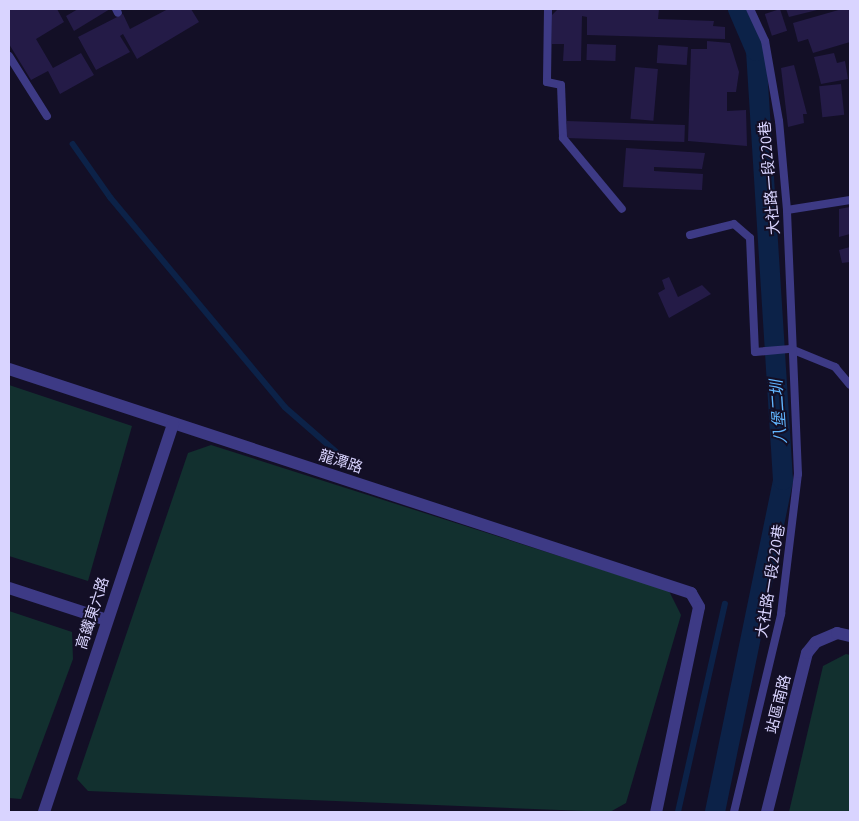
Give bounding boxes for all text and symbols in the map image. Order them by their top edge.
street label: 大社路一段220巷 [755,120,783,236]
water label: 八堡二圳 [766,379,790,445]
street label: 龍潭路 [317,445,365,477]
street label: 大社路一段220巷 [752,523,788,639]
street label: 高鐵東六路 [72,575,112,651]
street label: 站區南路 [762,673,794,735]

